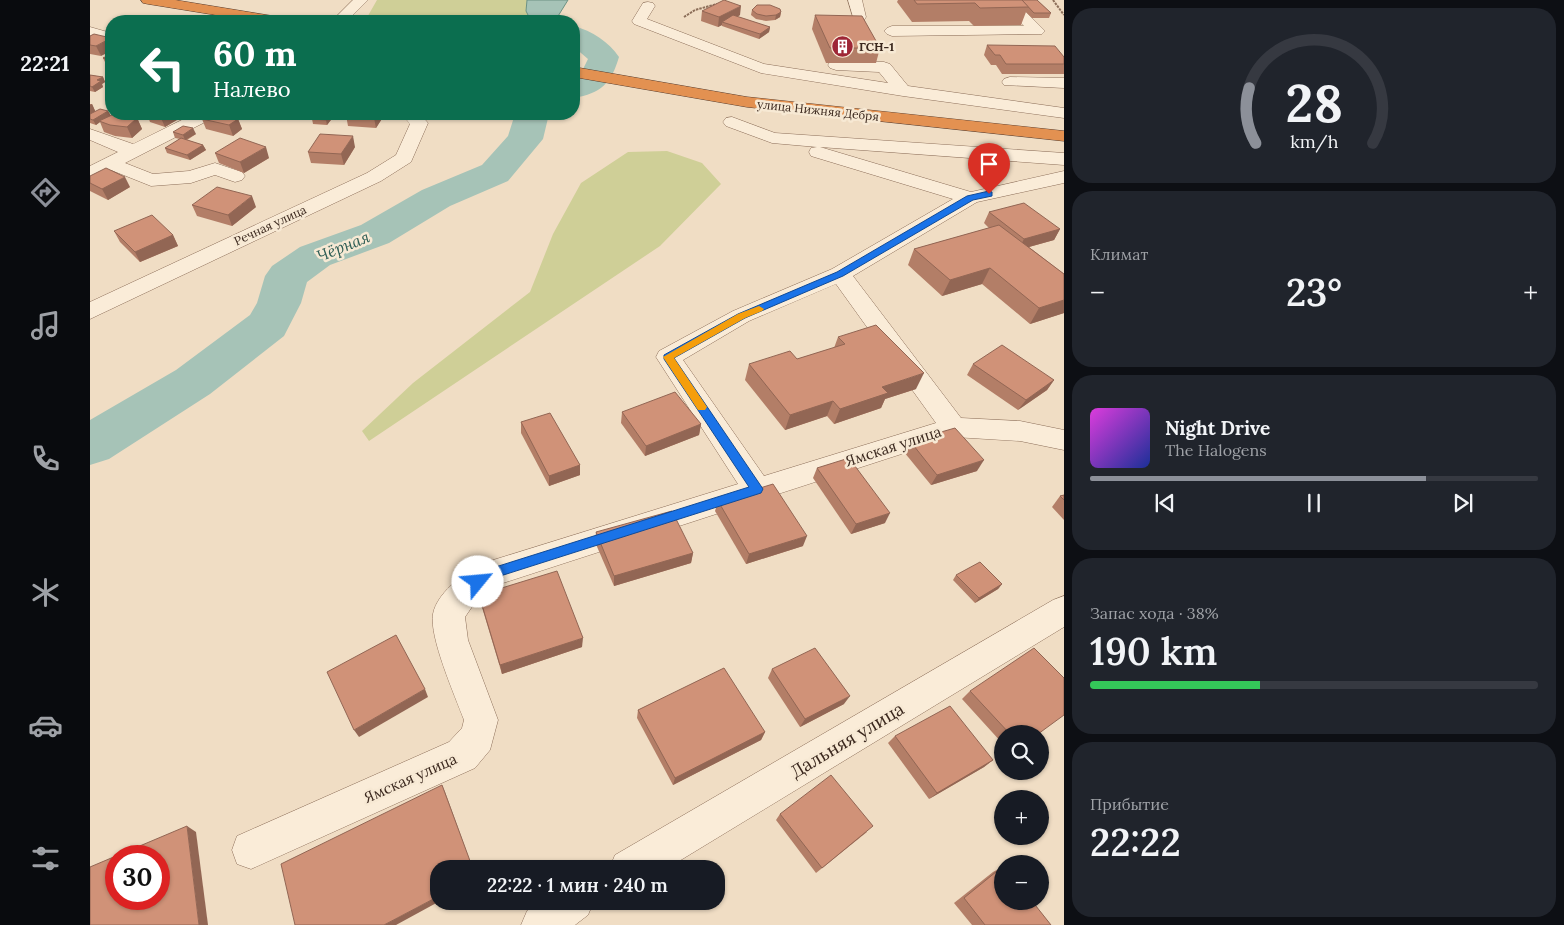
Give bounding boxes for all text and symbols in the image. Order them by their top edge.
text: 60 m [213,31,297,76]
building icon: ГСН-1 [831,34,855,58]
icon: left [130,35,195,100]
place label: ГСН-1 [859,39,894,54]
text: 22:21 [20,49,70,77]
text: 28 [1285,70,1343,136]
text: Налево [213,75,291,103]
street label: улица Нижняя Дебря [756,96,880,124]
text: km/h [1290,130,1338,153]
pin [968,143,1010,194]
icon: arrive [975,150,1003,178]
icon: directions [28,175,63,210]
street label: Речная улица [231,202,309,248]
water label: Чёрная [314,226,372,266]
text: Климат [1090,244,1148,264]
text: 23° [1286,268,1342,316]
text: − [1090,275,1105,311]
text: + [1523,275,1538,311]
icon: music [28,308,63,343]
text: Night Drive [1165,416,1270,440]
street label: Ямская улица [842,421,944,471]
text: The Halogens [1165,440,1267,460]
icon: phone [28,441,63,476]
icon: previous [1151,489,1179,517]
icon: pause [1300,489,1328,517]
icon: next [1449,489,1477,517]
position arrow [451,555,503,607]
icon: climate [28,575,63,610]
text: Запас хода · 38% [1090,603,1219,623]
text: 190 km [1090,627,1217,675]
street label: Дальняя улица [786,697,908,783]
icon: car [28,708,63,743]
map controls [994,725,1049,910]
button: search [994,725,1049,780]
street label: Ямская улица [360,749,460,807]
button: + [994,790,1049,845]
text: Прибытие [1090,794,1169,814]
text: 22:22 [1090,818,1181,866]
icon: filters [28,841,63,876]
speed limit sign: 30 [105,845,170,910]
button: − [994,855,1049,910]
text: 22:22 · 1 мин · 240 m [487,873,668,897]

